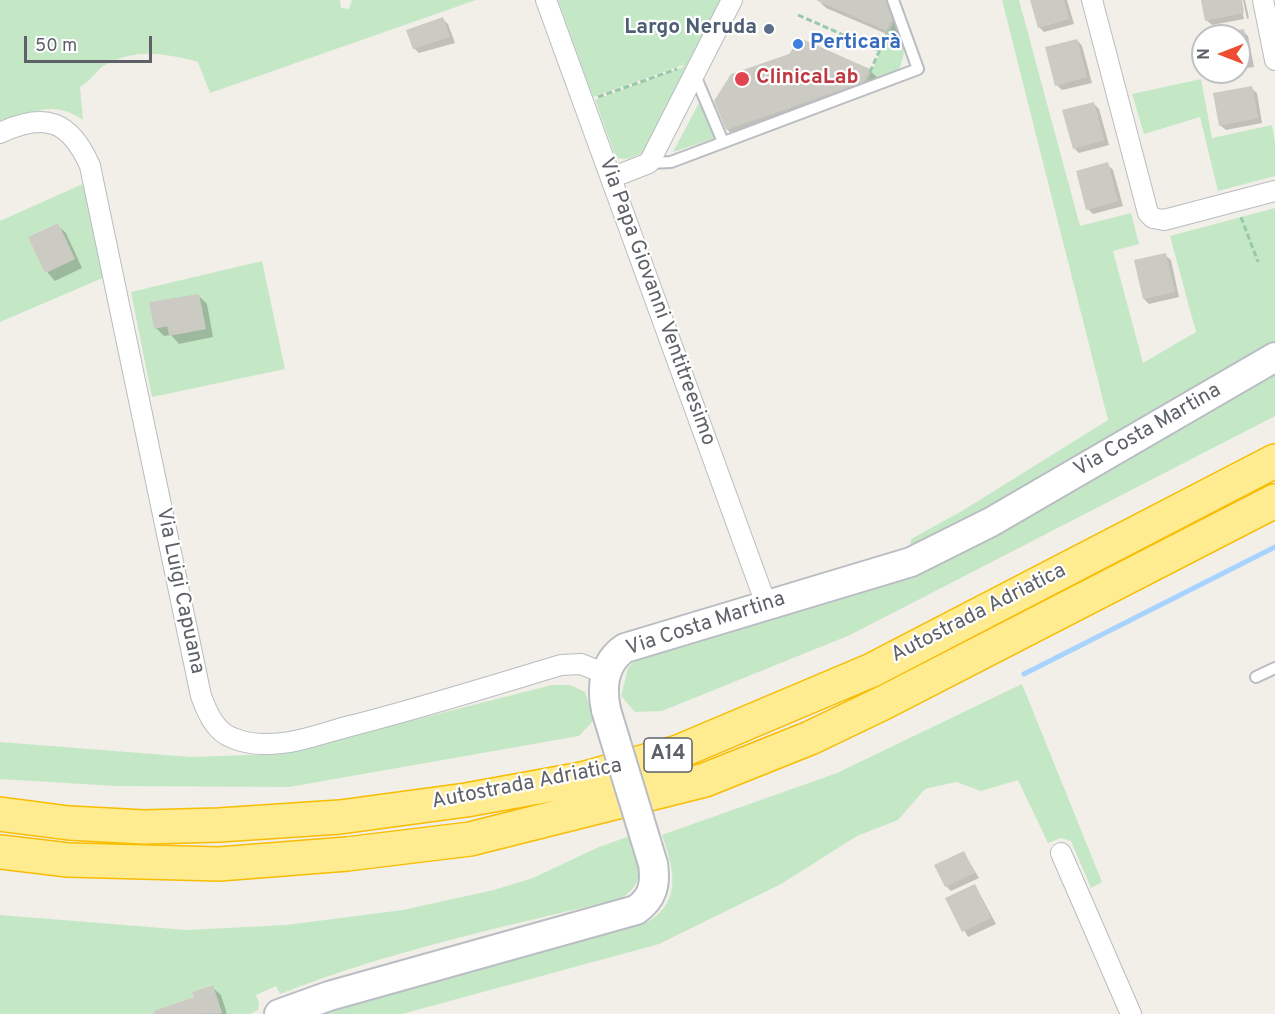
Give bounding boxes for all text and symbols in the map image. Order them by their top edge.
place label: Largo Neruda [624,16,757,42]
marker: Largo Neruda [762,22,776,36]
scale bar [27,24,154,62]
north arrow [1191,24,1251,84]
place label: Perticarà [810,31,901,57]
text: 50 m [35,35,77,58]
marker: Perticarà [791,37,805,51]
text: N [1195,48,1215,60]
place label: ClinicaLab [756,66,858,92]
marker: ClinicaLab [733,70,751,88]
street label: Via Papa Giovanni Ventitreesimo [592,155,720,449]
street label: Via Costa Martina [1070,379,1226,483]
street label: Via Luigi Capuana [149,506,209,676]
street label: Autostrada Adriatica [887,559,1071,669]
street label: Via Costa Martina [623,587,789,663]
road number: A14 [644,738,692,772]
street label: Autostrada Adriatica [430,754,624,816]

